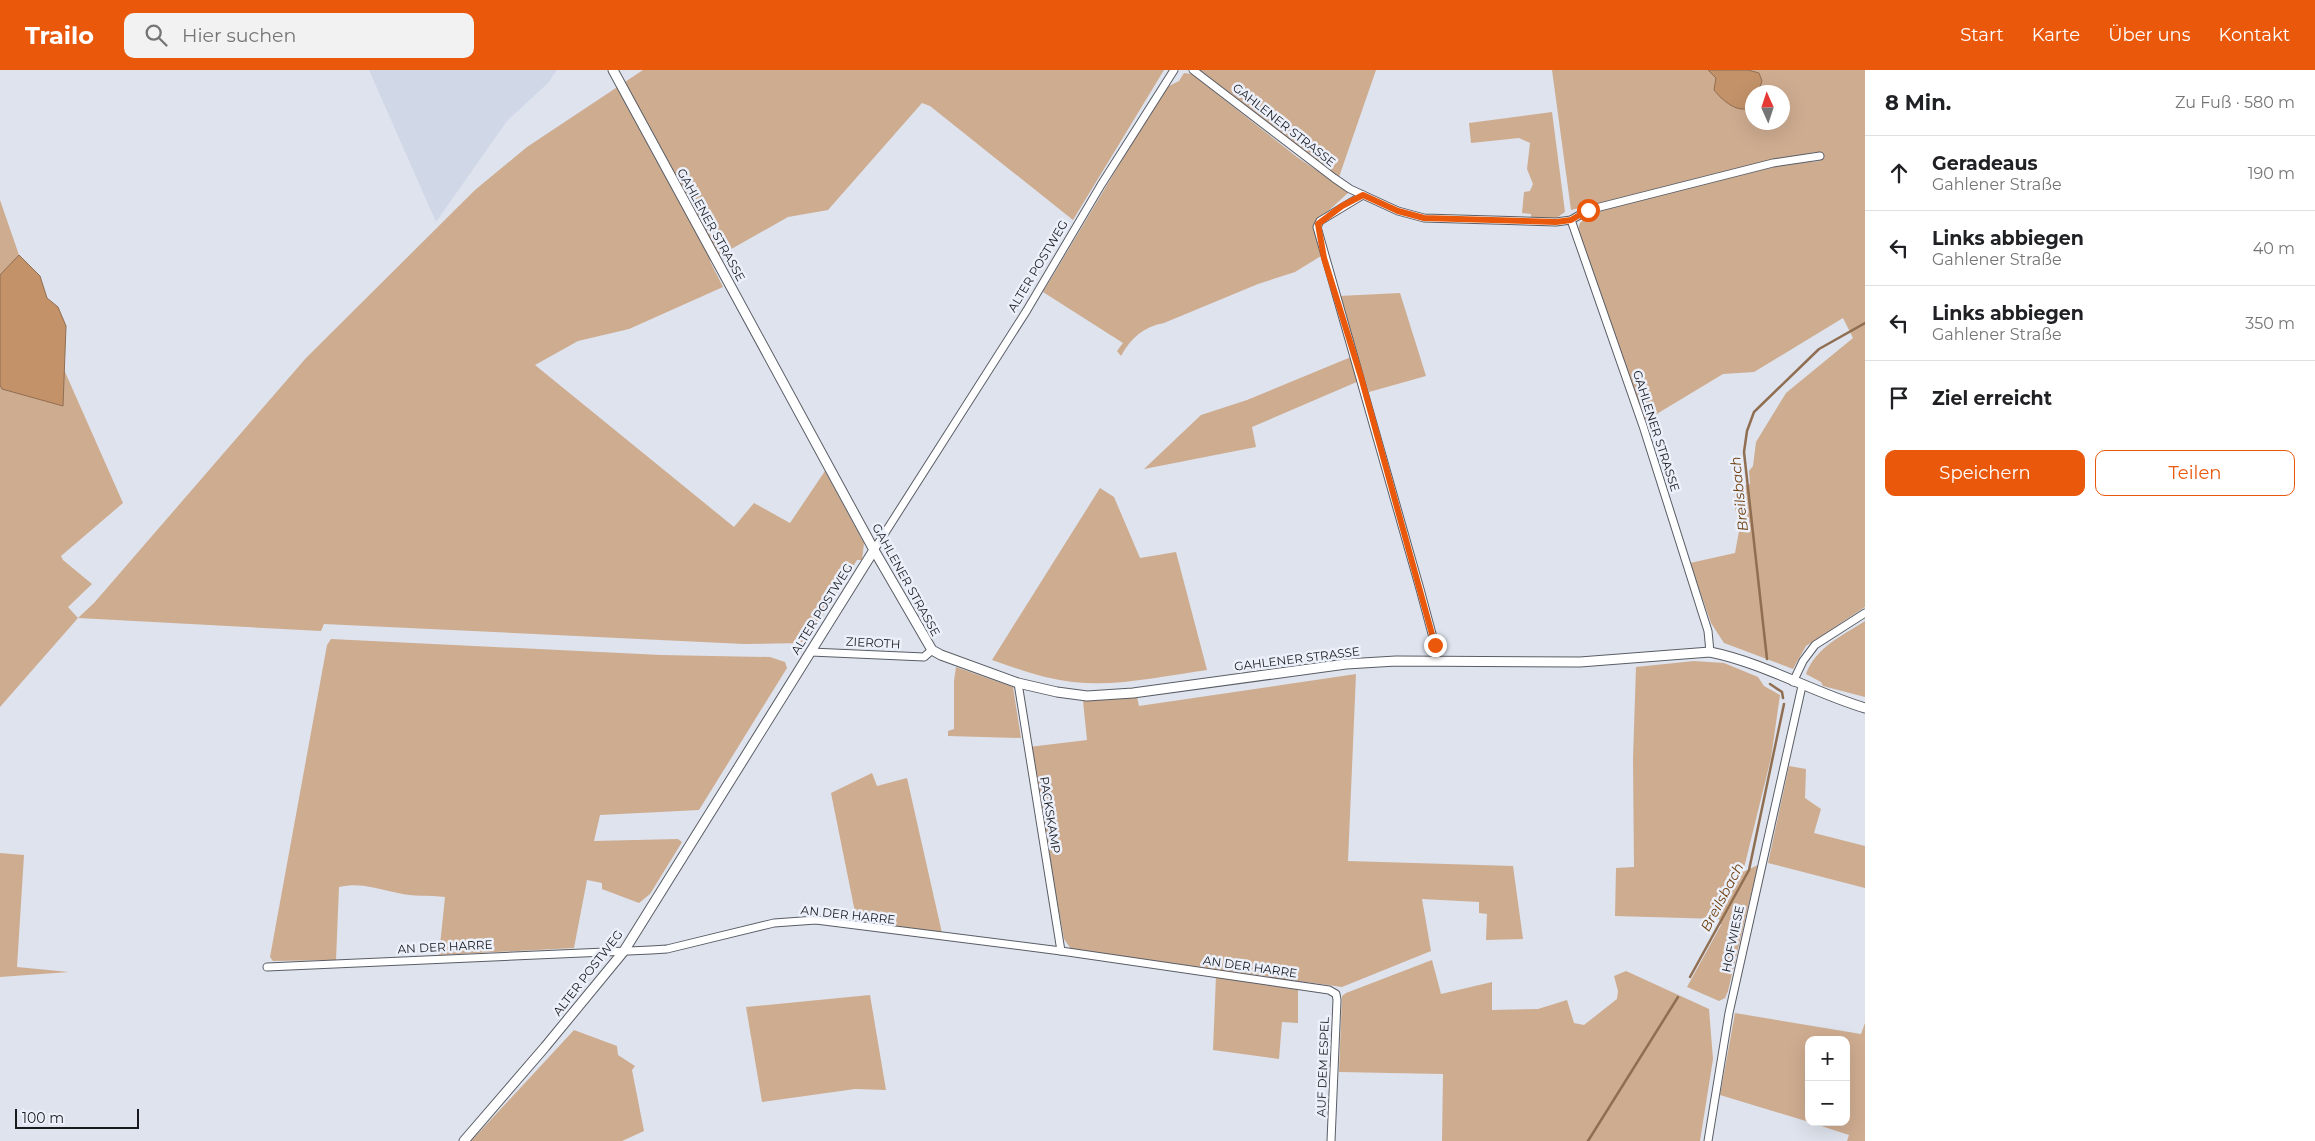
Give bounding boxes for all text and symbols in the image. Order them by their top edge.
search box [124,13,474,58]
text: Trailo [25,21,94,50]
icon: search [142,21,170,49]
text: Hier suchen [182,24,296,47]
text: Start [1960,24,2004,46]
text: Karte [2032,24,2080,46]
text: Über uns [2108,24,2191,46]
text: Kontakt [2219,24,2290,46]
street label: GAHLENER STRASSE [1230,80,1339,169]
north arrow [1745,85,1790,130]
text: 8 Min. [1885,90,1951,115]
text: Zu Fuß · 580 m [2175,93,2295,112]
text: Geradeaus [1932,152,2038,175]
icon: ahead [1885,159,1913,187]
text: 190 m [2248,164,2295,183]
street label: GAHLENER STRASSE [674,166,749,284]
text: Gahlener Straße [1932,175,2062,194]
route start [1577,199,1600,222]
street label: ALTER POSTWEG [1004,217,1071,314]
text: Links abbiegen [1932,227,2084,250]
icon: left [1885,234,1913,262]
text: 40 m [2253,239,2295,258]
text: Gahlener Straße [1932,250,2062,269]
text: Links abbiegen [1932,302,2084,325]
icon: left [1885,309,1913,337]
text: 350 m [2245,314,2295,333]
text: Gahlener Straße [1932,325,2062,344]
street label: GAHLENER STRASSE [1630,368,1683,493]
icon: arrive [1885,384,1913,412]
text: Ziel erreicht [1932,387,2052,410]
button: Speichern [1885,450,2085,496]
button: Teilen [2095,450,2295,496]
water label: Breilsbach [1726,456,1752,532]
street label: GAHLENER STRASSE [869,521,944,639]
street label: ALTER POSTWEG [787,560,856,657]
street label: ZIEROTH [845,634,901,651]
route end [1424,634,1447,657]
street label: GAHLENER STRASSE [1233,643,1361,674]
street label: PACKSKAMP [1037,775,1064,854]
water label: Breilsbach [1696,860,1748,934]
street label: AN DER HARRE [800,902,896,927]
street label: HOFWIESE [1718,904,1747,974]
street label: ALTER POSTWEG [549,927,626,1019]
street label: AN DER HARRE [397,937,493,956]
street label: AN DER HARRE [1202,952,1298,981]
street label: AUF DEM ESPEL [1313,1017,1332,1117]
map controls [1805,1036,1850,1126]
button: + [1805,1036,1850,1081]
button: − [1805,1081,1850,1126]
scale bar [15,1106,139,1129]
text: 100 m [22,1109,64,1127]

